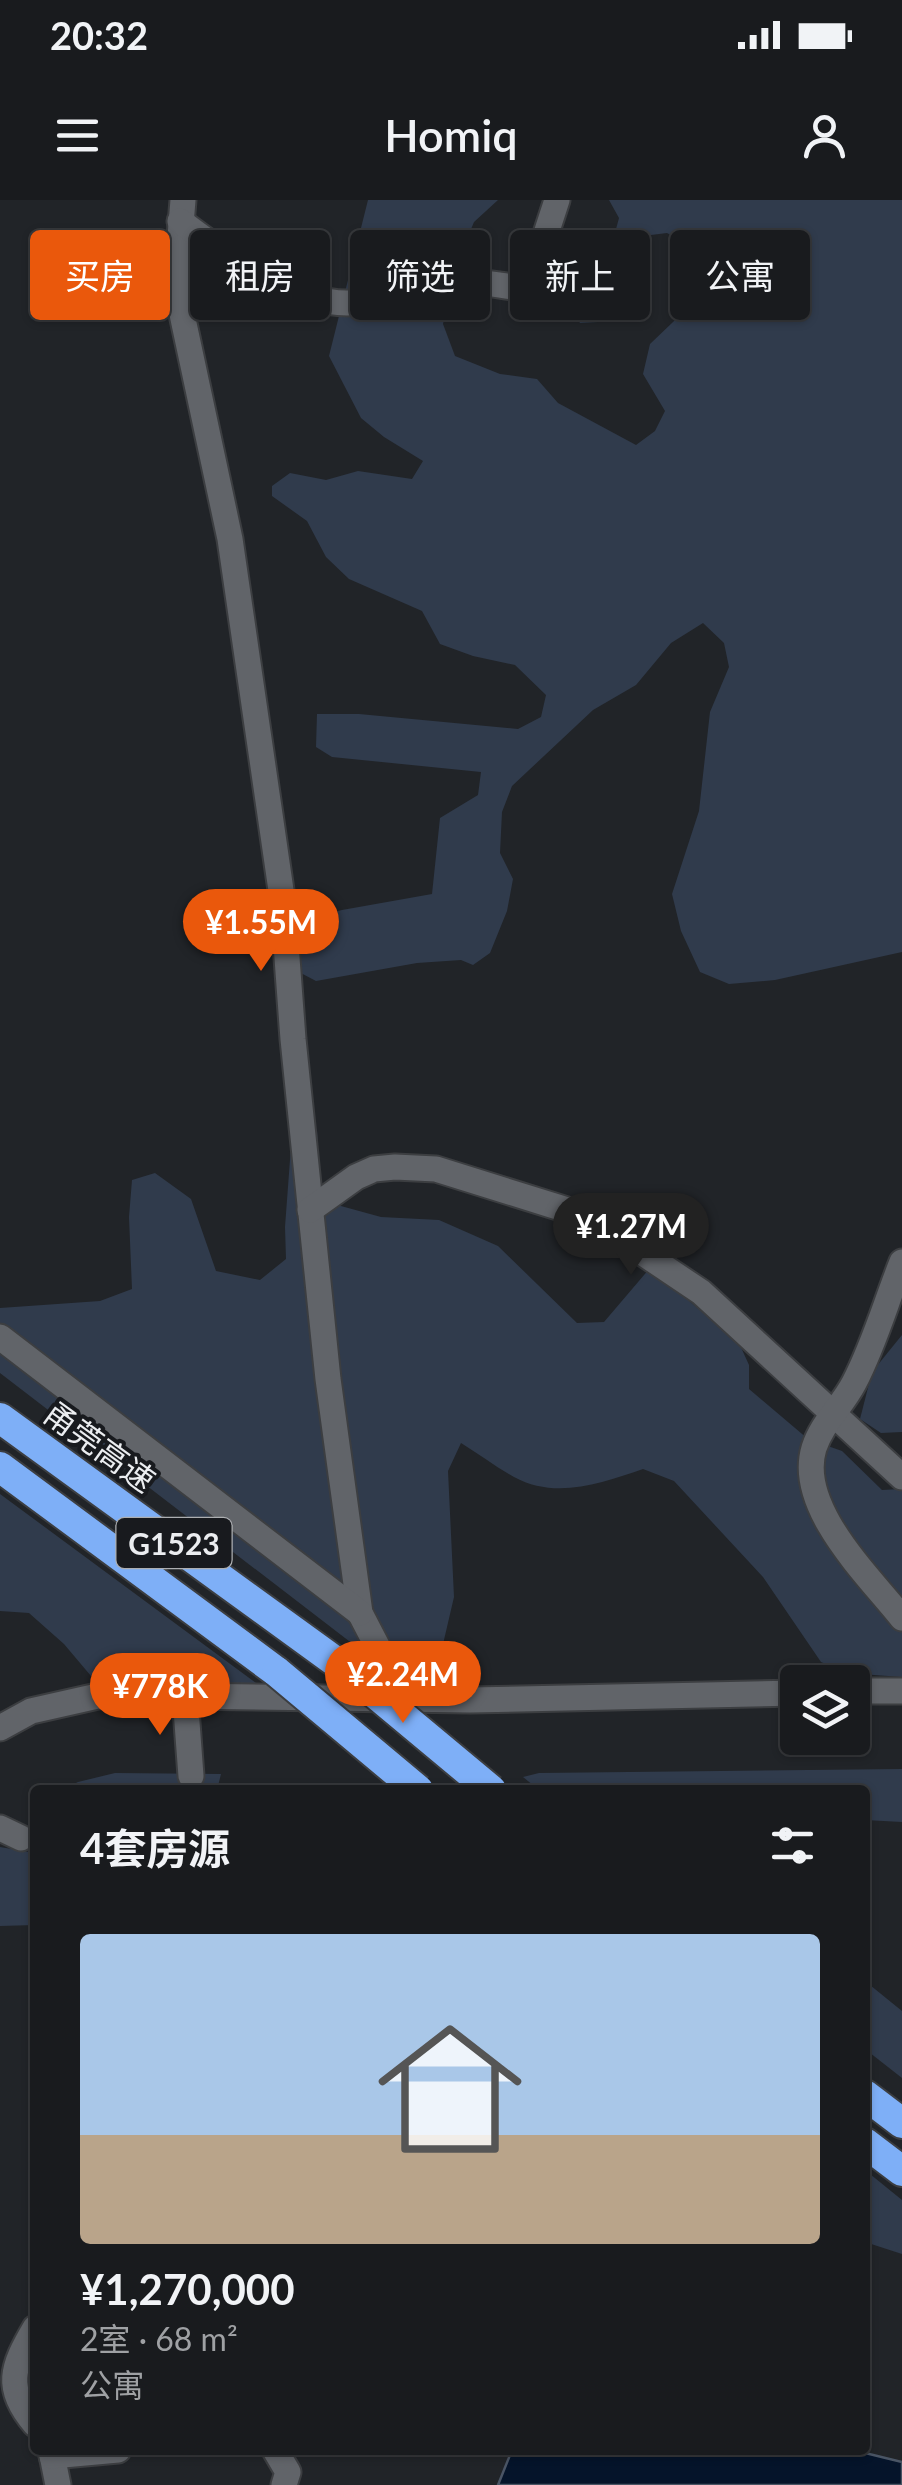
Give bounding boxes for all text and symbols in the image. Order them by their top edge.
text: 20:32 [50,12,148,58]
icon: menu [50,108,105,163]
text: Homiq [384,108,518,162]
icon: person [797,108,852,163]
chip: 买房 [30,230,170,320]
chip: 租房 [190,230,330,320]
chip: 筛选 [350,230,490,320]
chip: 新上 [510,230,650,320]
chip: 公寓 [670,230,810,320]
pin: ¥1.55M [180,889,342,974]
text: ¥1.55M [205,902,317,941]
pin: ¥1.27M [550,1193,712,1278]
text: ¥1.27M [575,1206,687,1245]
street label: 甬莞高速 [37,1393,163,1499]
road number: G1523 [116,1518,232,1568]
pin: ¥2.24M [322,1641,484,1726]
pin: ¥778K [90,1653,230,1738]
text: ¥2.24M [347,1654,459,1693]
map controls [780,1665,870,1755]
button: layers [780,1665,870,1755]
text: ¥778K [112,1666,208,1705]
icon: filters [765,1818,820,1873]
text: 4套房源 [80,1823,230,1873]
icon: home [360,1999,540,2179]
text: ¥1,270,000 [80,2264,295,2314]
text: 2室 · 68 m² [80,2319,238,2358]
text: 公寓 [80,2365,144,2404]

